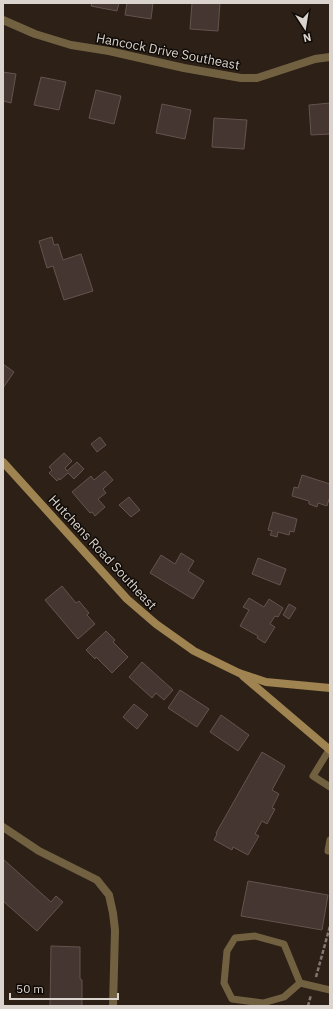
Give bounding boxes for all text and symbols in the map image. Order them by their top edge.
north arrow [285,8,325,48]
street label: Hancock Drive Southeast [95,29,241,74]
text: N [302,30,312,45]
street label: Hutchens Road Southeast [45,491,160,613]
scale bar [10,975,118,1001]
text: 50 m [16,981,44,996]

